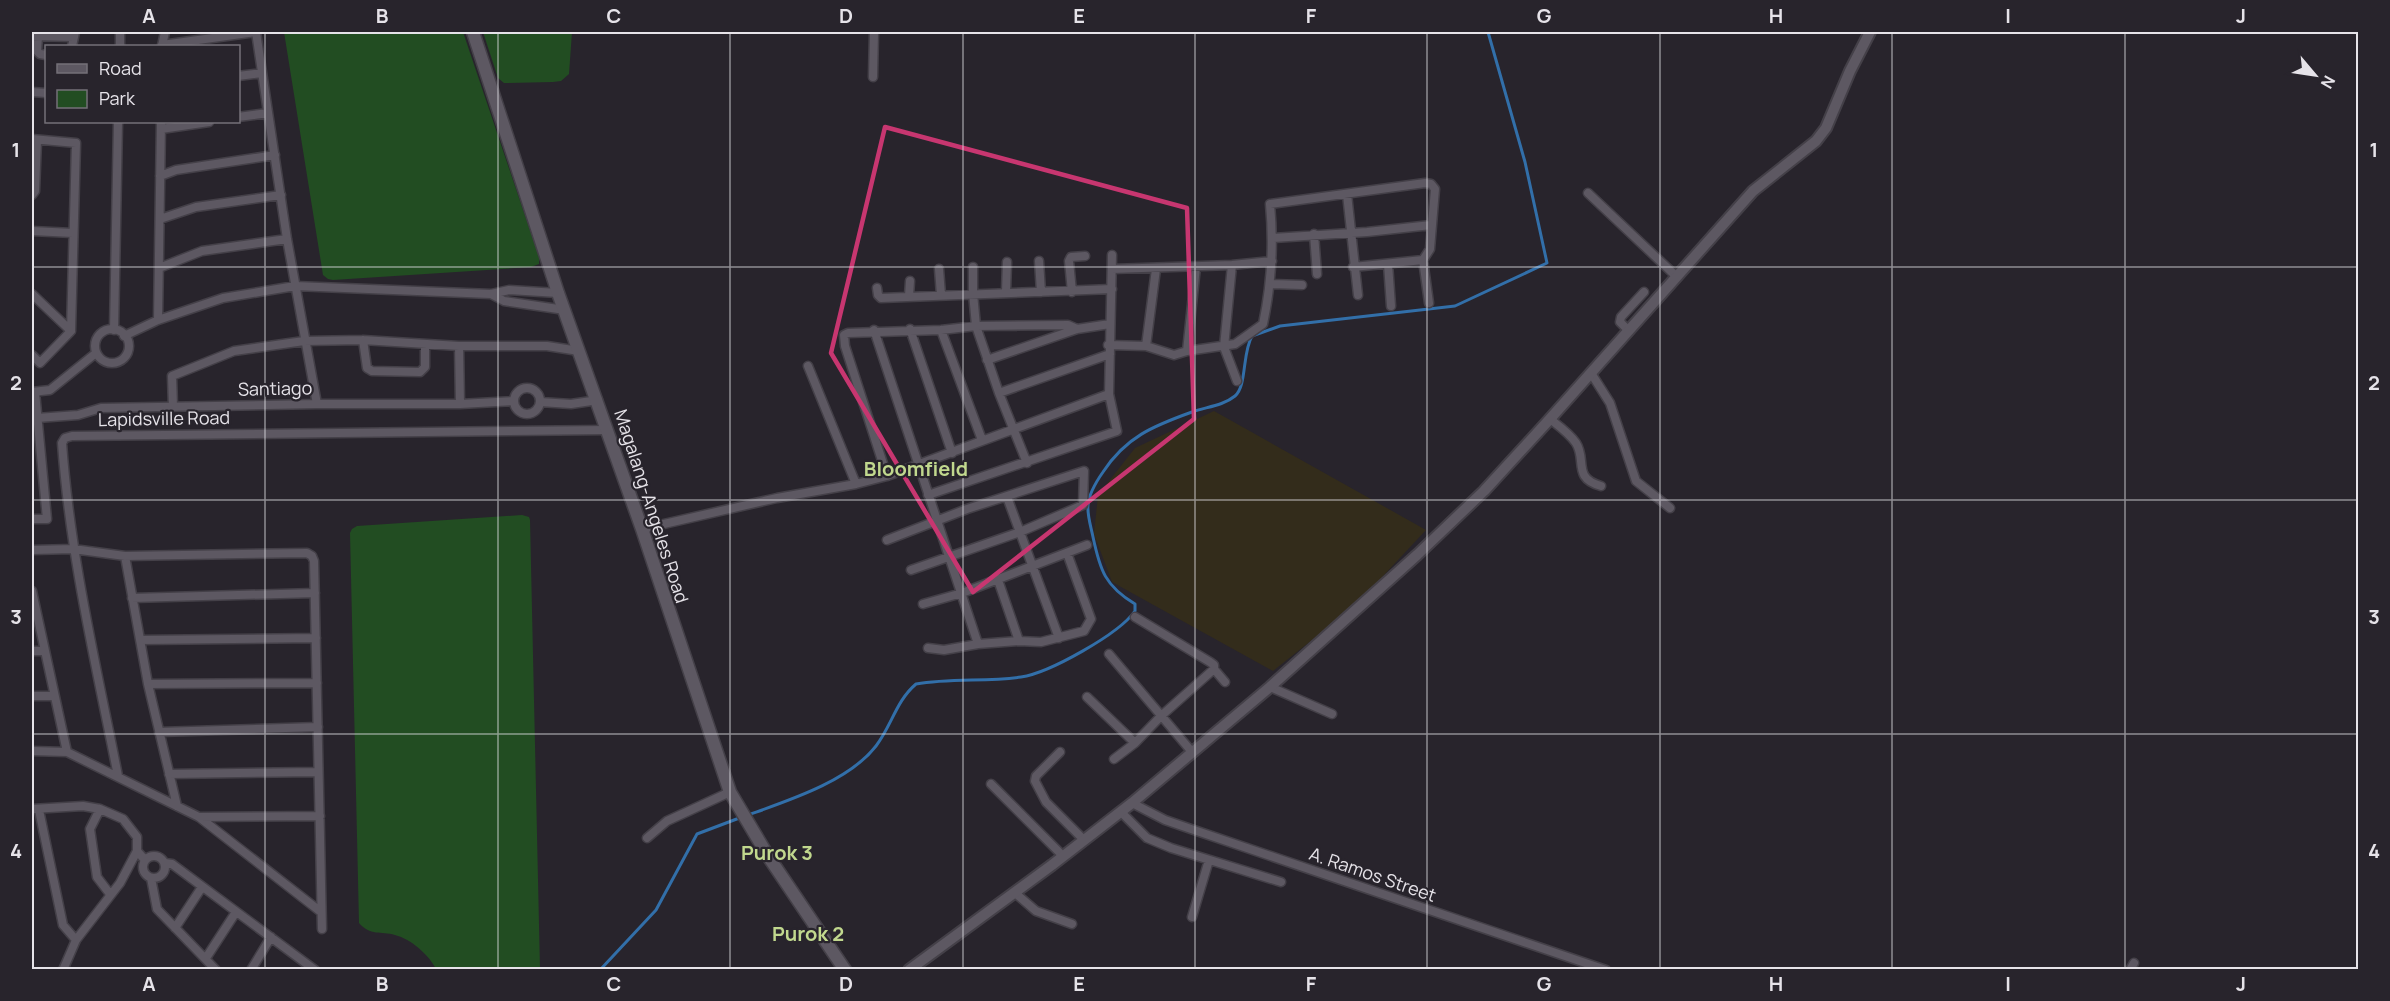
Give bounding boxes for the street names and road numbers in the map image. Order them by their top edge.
street label: Santiago [238,375,312,401]
street label: Lapidsville Road [98,405,230,431]
street label: Magalang-Angeles Road [609,406,695,606]
street label: A. Ramos Street [1306,841,1440,907]

